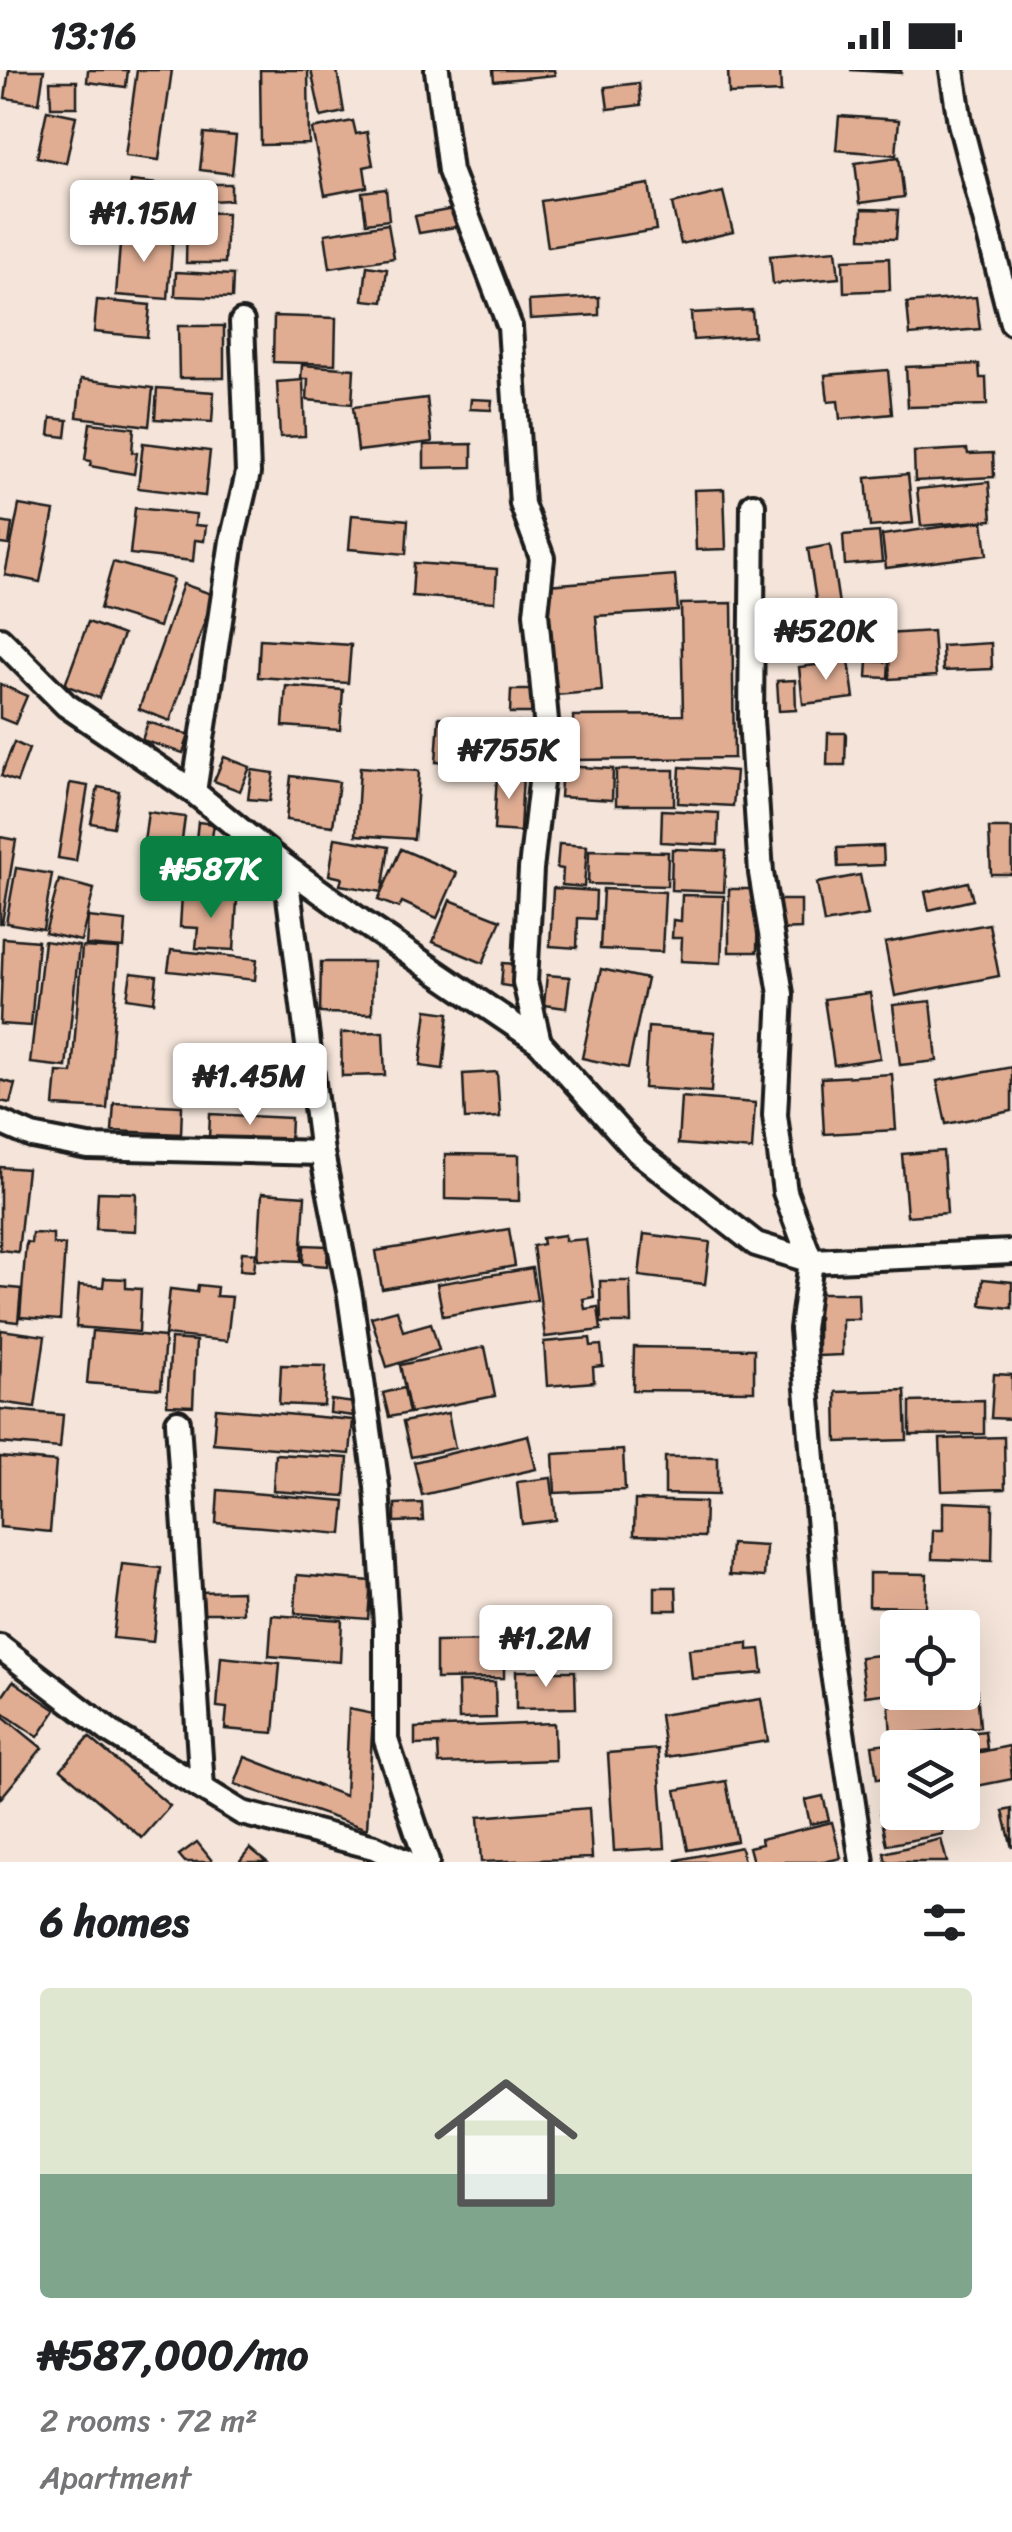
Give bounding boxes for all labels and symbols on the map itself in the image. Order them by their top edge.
pin: ₦1.15M [63,180,225,265]
pin: ₦520K [756,598,896,683]
pin: ₦755K [439,717,579,802]
pin: ₦587K [141,836,281,921]
pin: ₦1.45M [169,1043,331,1128]
pin: ₦1.2M [476,1605,616,1690]

